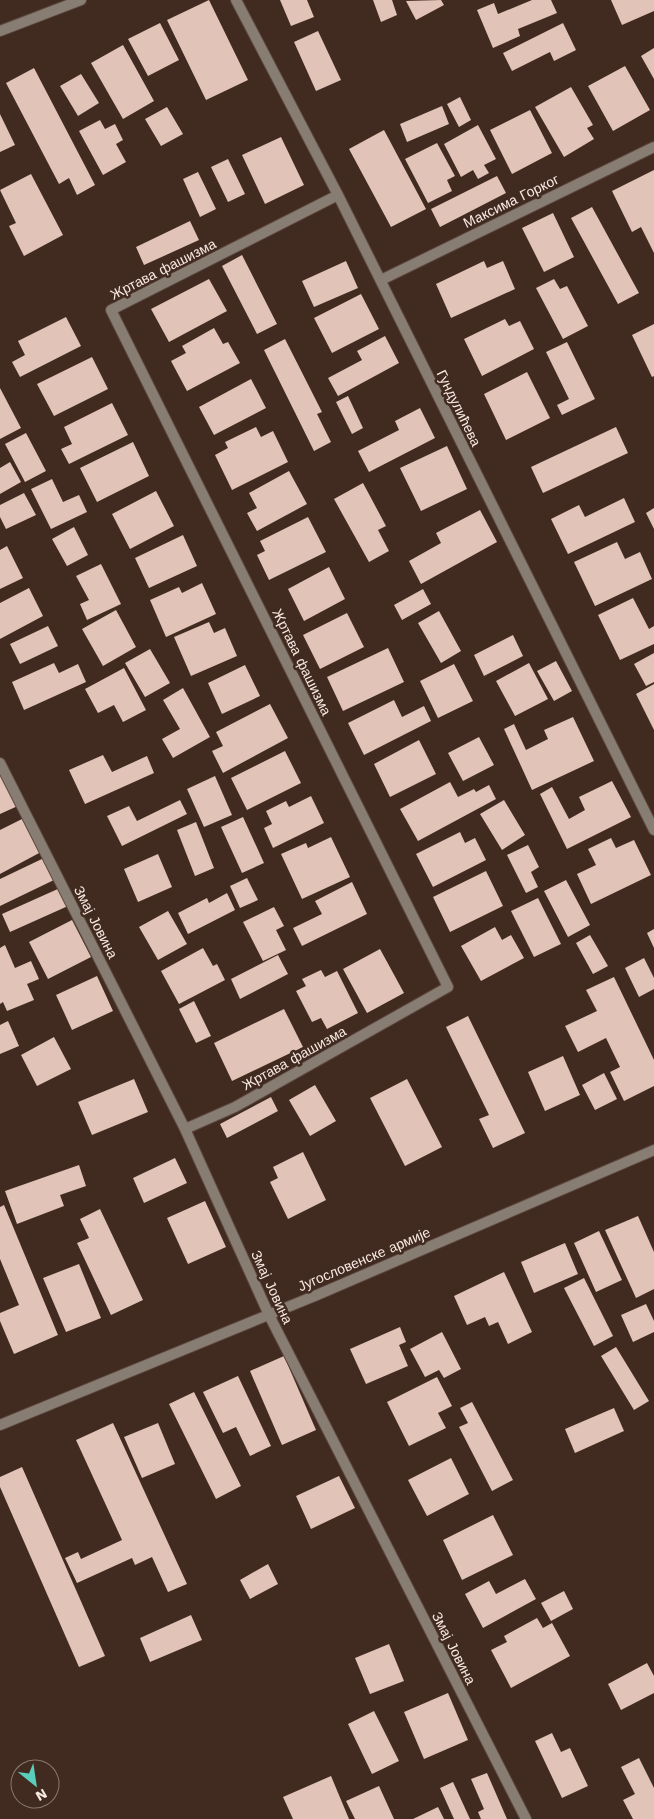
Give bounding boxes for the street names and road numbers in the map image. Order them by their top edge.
street label: Максима Горког [461,171,561,231]
street label: Жртава фашизма [107,235,219,303]
street label: Гундулићева [434,367,484,449]
street label: Жртава фашизма [269,606,335,718]
street label: Змај Јовина [71,883,121,961]
street label: Жртава фашизма [239,1023,349,1093]
street label: Југословенске армије [295,1224,433,1294]
street label: Змај Јовина [248,1248,296,1327]
street label: Змај Јовина [429,1609,479,1687]

